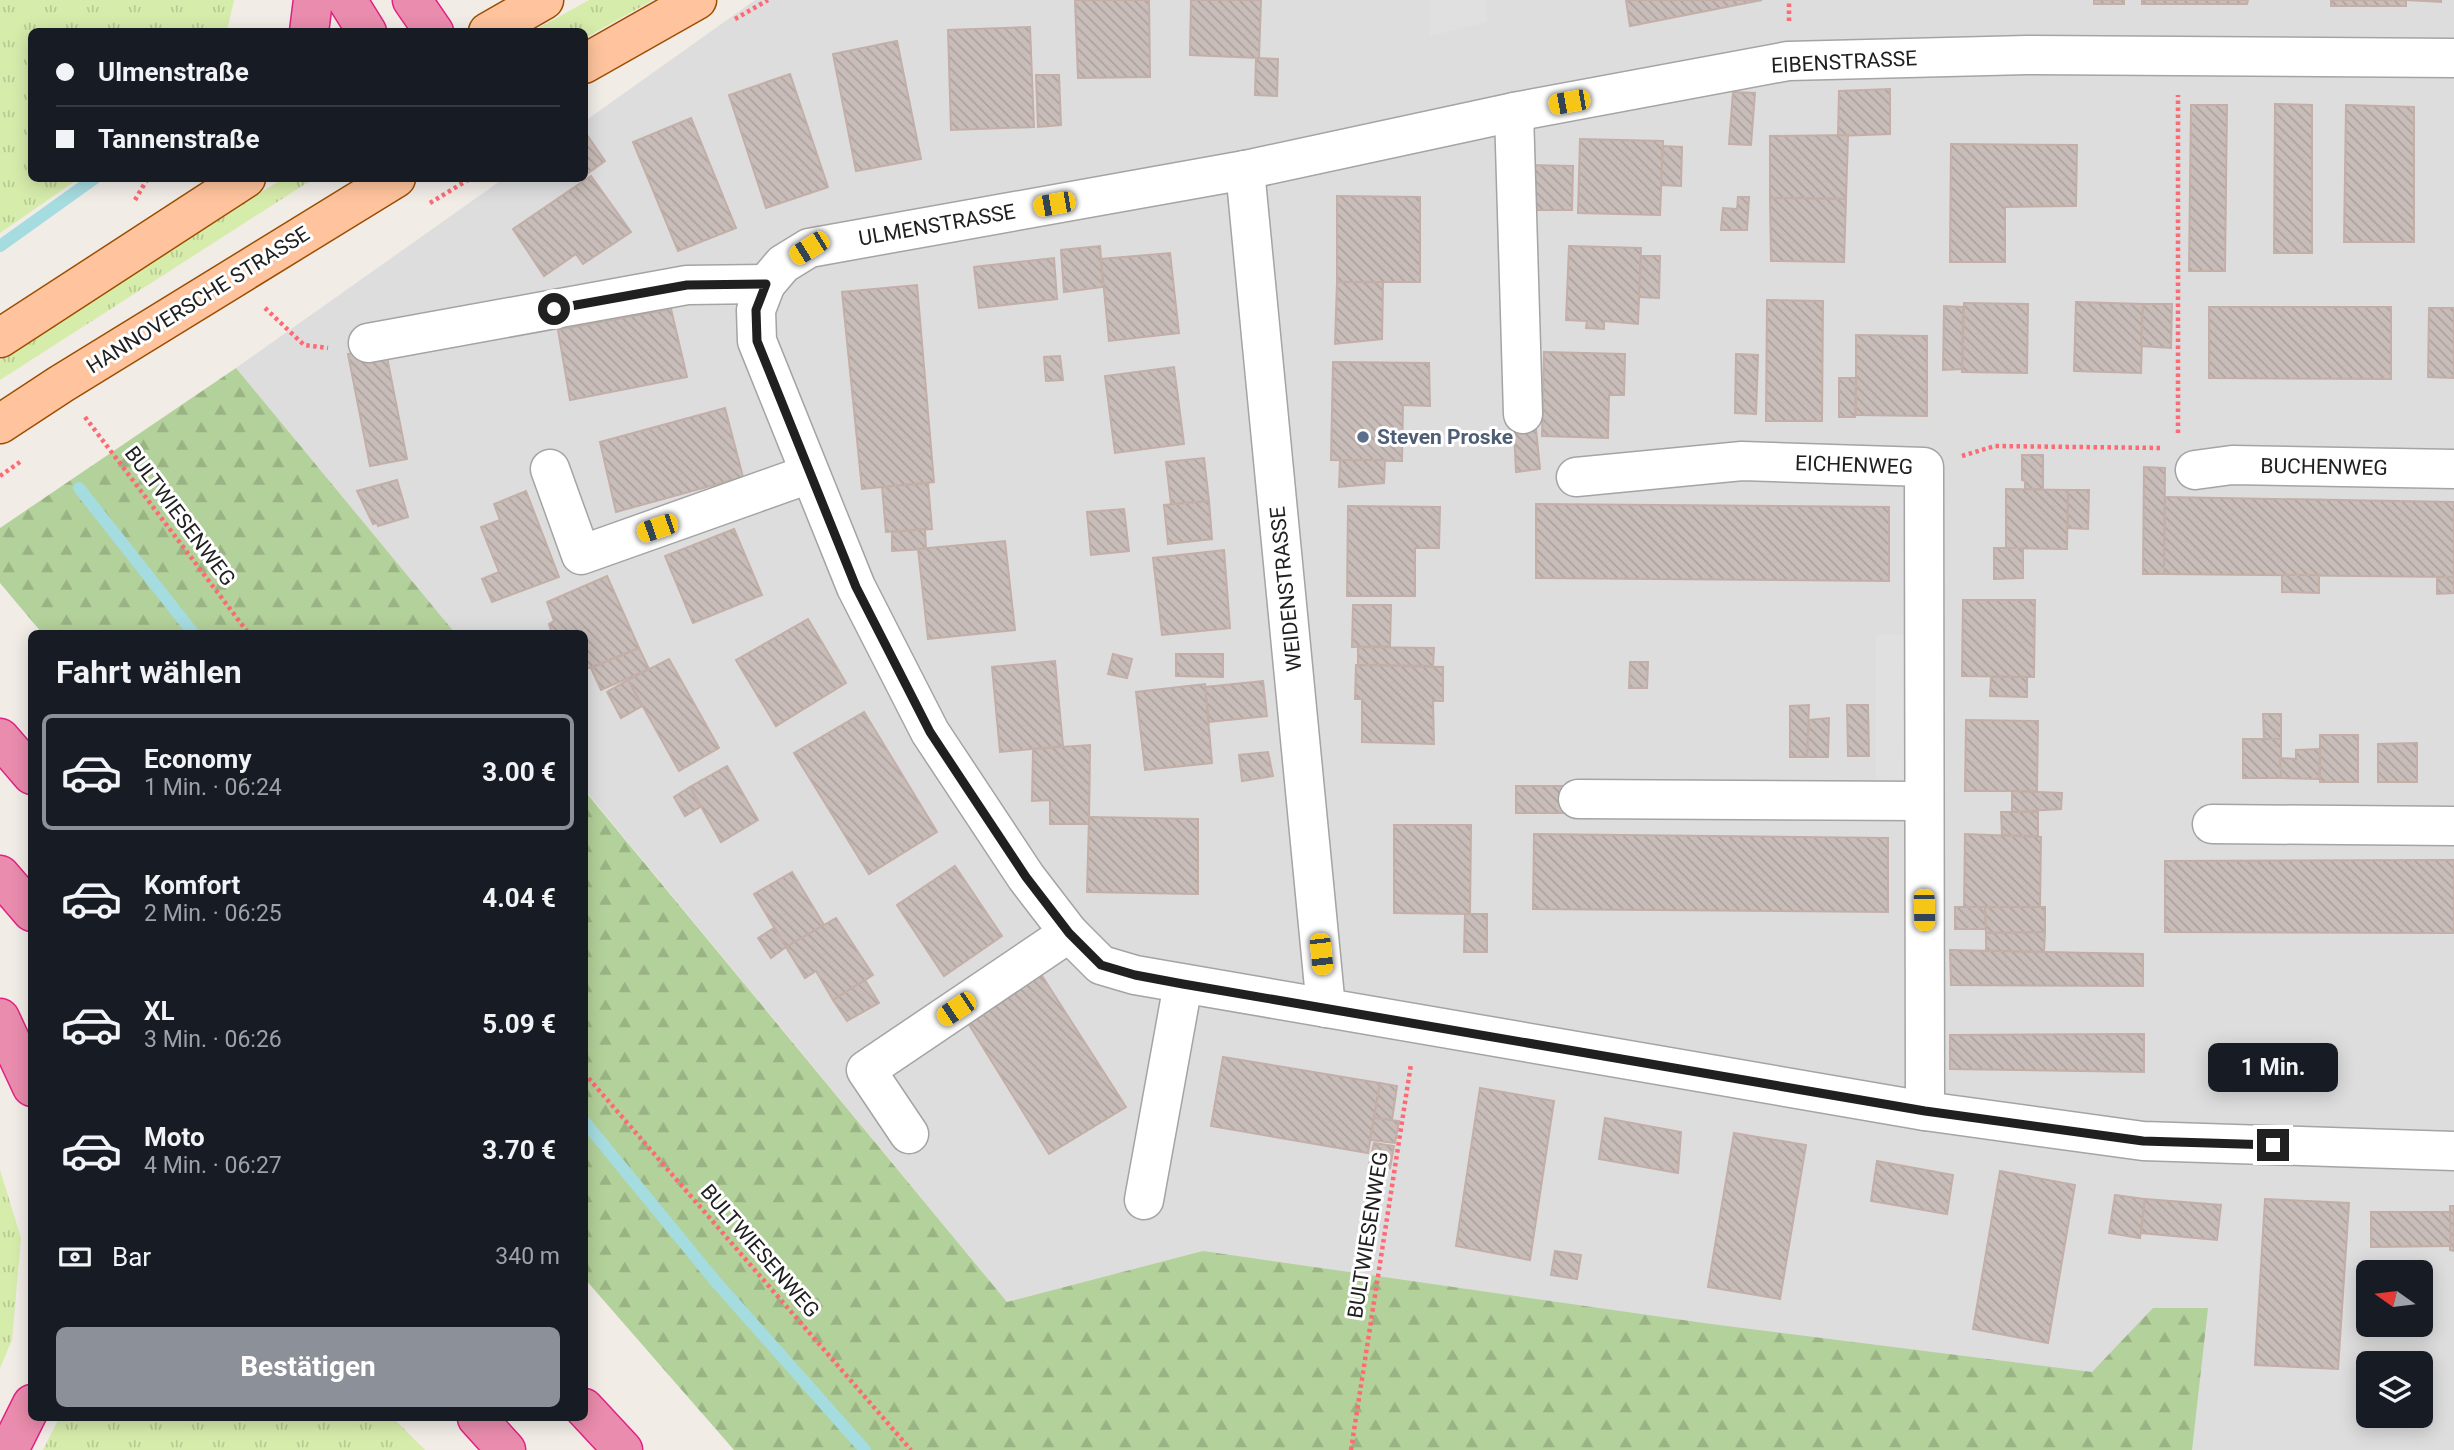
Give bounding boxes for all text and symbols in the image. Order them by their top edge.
street label: EIBENSTRASSE [1770,46,1918,78]
text: Ulmenstraße [98,57,249,87]
car [1547,88,1592,116]
text: Tannenstraße [98,124,260,154]
car [1032,190,1077,218]
street label: ULMENSTRASSE [857,199,1017,251]
street label: HANNOVERSCHE STRASSE [82,221,314,379]
car [786,228,833,268]
route start [538,293,570,325]
place label: Steven Proske [1377,425,1513,449]
marker: Steven Proske [1355,429,1371,445]
street label: BULTWIESENWEG [120,442,240,590]
street label: EICHENWEG [1795,451,1913,479]
street label: BUCHENWEG [2260,454,2388,480]
street label: WEIDENSTRASSE [1265,505,1307,673]
car [634,511,681,545]
text: Fahrt wählen [56,653,242,691]
icon: car [60,741,123,804]
text: Economy [144,744,251,774]
text: 3.00 € [482,757,556,787]
text: 1 Min. · 06:24 [144,774,282,801]
icon: car [60,867,123,930]
text: Komfort [144,870,240,900]
text: 4.04 € [482,883,556,913]
car [1914,889,1935,931]
text: 2 Min. · 06:25 [144,900,282,927]
car [1309,932,1334,976]
car [933,989,980,1029]
icon: car [60,993,123,1056]
text: XL [144,996,175,1026]
text: 5.09 € [482,1009,556,1039]
text: 3 Min. · 06:26 [144,1026,282,1053]
callout: 1 Min. [2208,1044,2338,1092]
text: 1 Min. [2241,1054,2305,1081]
icon: car [60,1119,123,1182]
text: Moto [144,1122,205,1152]
route end [2257,1129,2289,1161]
text: 3.70 € [482,1135,556,1165]
street label: BULTWIESENWEG [1343,1150,1393,1320]
text: 4 Min. · 06:27 [144,1152,282,1179]
street label: BULTWIESENWEG [696,1180,824,1322]
icon: cash [56,1238,94,1276]
text: Bar [112,1242,151,1272]
text: 340 m [495,1243,560,1270]
north arrow [2356,1260,2432,1337]
map controls [2356,1260,2433,1428]
button: Bestätigen [56,1327,560,1407]
button: layers [2356,1351,2433,1428]

